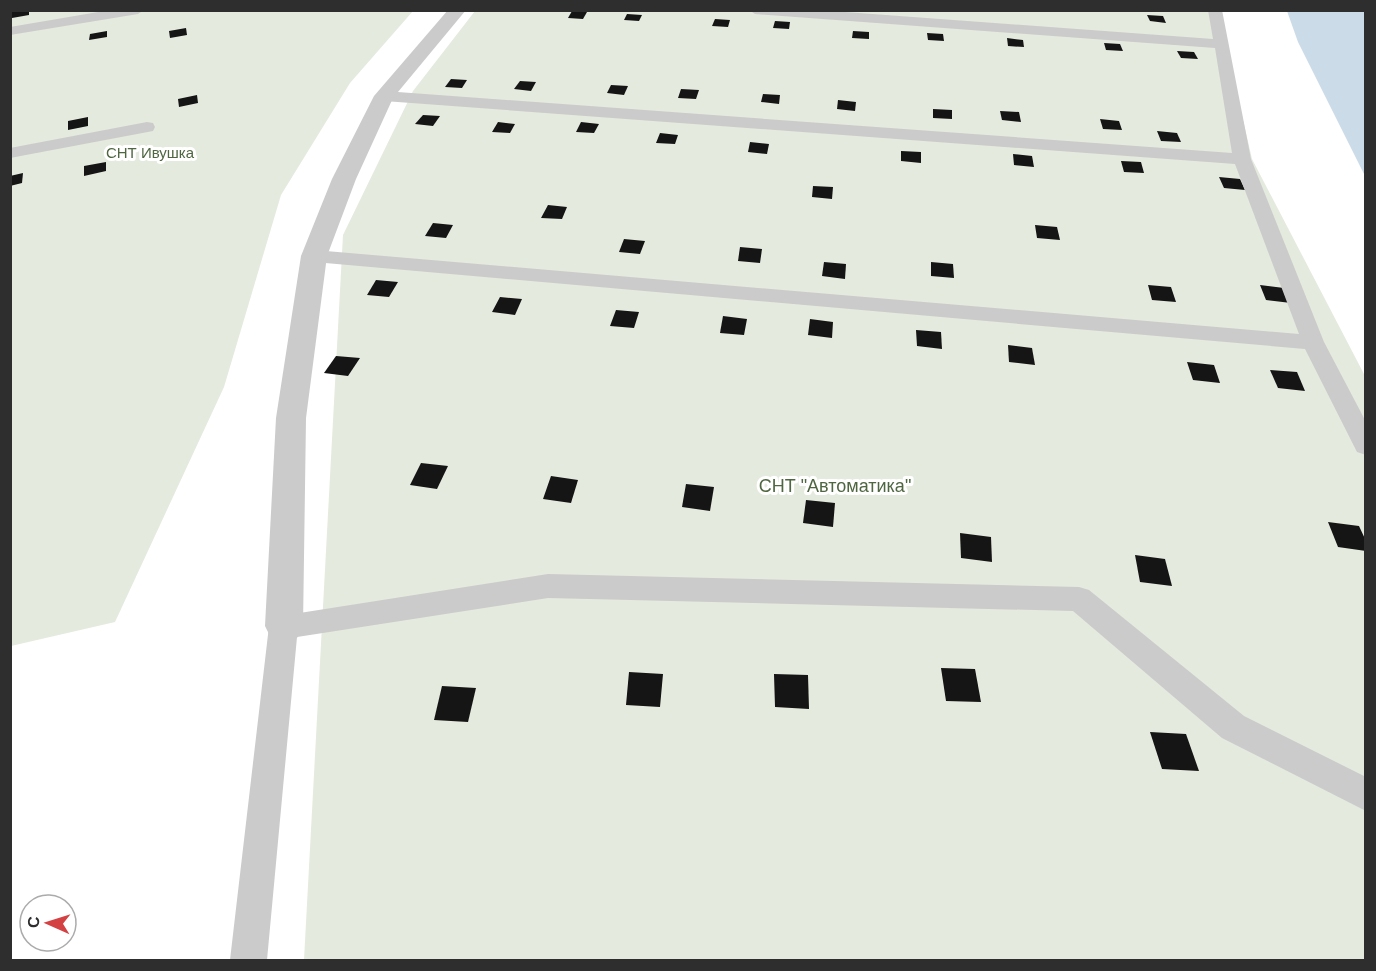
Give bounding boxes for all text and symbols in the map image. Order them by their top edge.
park label: СНТ Ивушка [106,144,195,161]
park label: СНТ "Автоматика" [759,476,911,496]
north arrow [18,893,78,953]
text: С [25,916,42,928]

